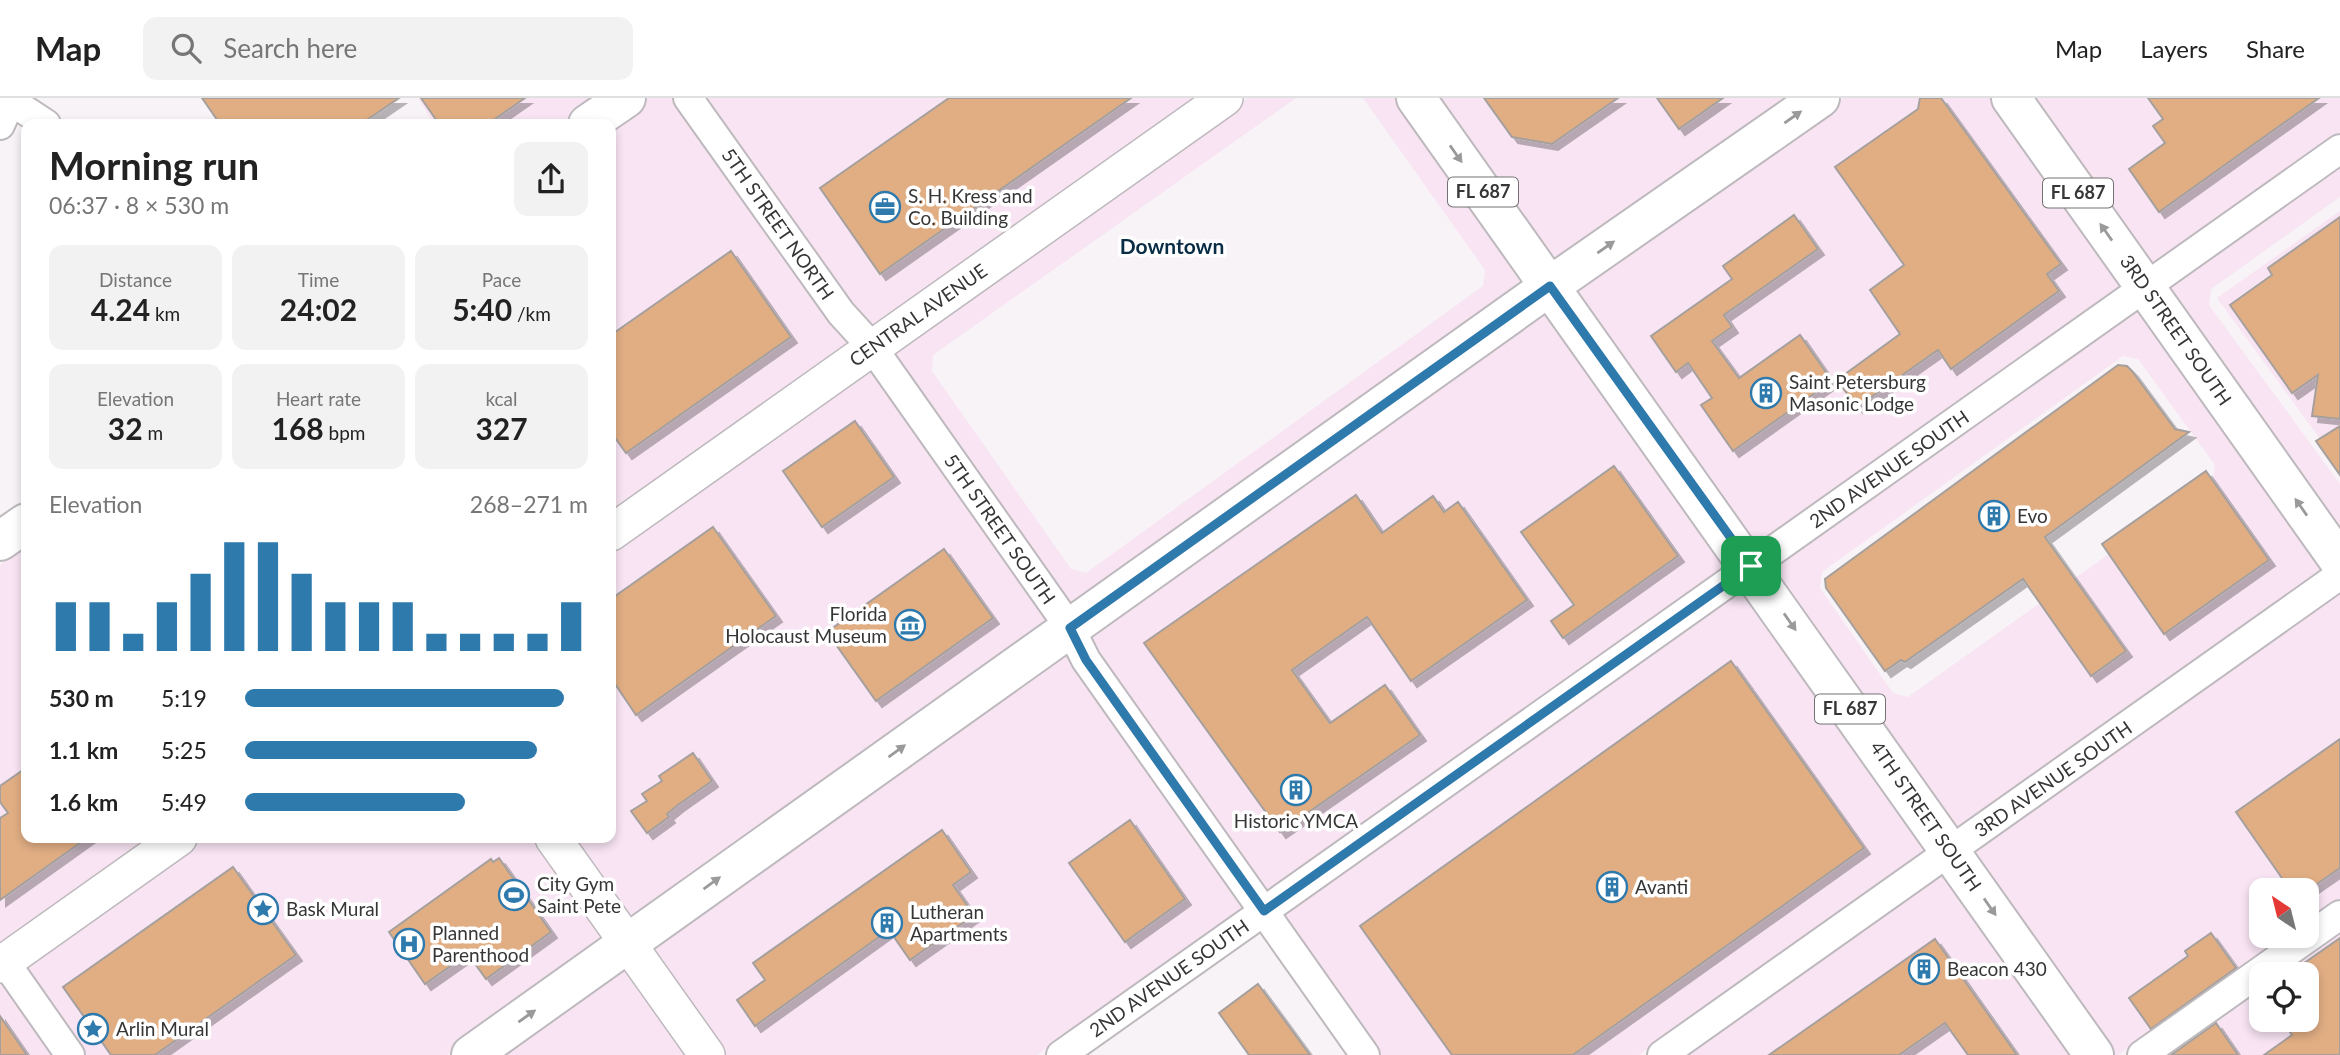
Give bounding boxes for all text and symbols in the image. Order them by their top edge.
search box [143,17,633,80]
text: Map [35,28,101,68]
icon: search [167,29,205,67]
text: Search here [223,32,357,64]
text: Map [2055,34,2102,63]
text: Layers [2140,34,2208,63]
text: Share [2246,34,2305,63]
one-way arrow [1783,111,1802,124]
text: Morning run [49,142,259,188]
button: share [514,142,588,216]
street label: 5TH STREET NORTH [718,144,839,304]
one-way arrow [1449,145,1463,163]
road number: FL 687 [1448,178,1518,206]
road number: FL 687 [2043,178,2113,208]
place label: S. H. Kress and Co. Building [908,184,1033,229]
office icon: S. H. Kress and Co. Building [868,190,902,224]
text: 06:37 · 8 × 530 m [49,191,229,219]
one-way arrow [2099,223,2113,241]
district label: Downtown [1120,233,1224,258]
one-way arrow [1597,240,1615,254]
street label: 3RD STREET SOUTH [2116,250,2237,409]
street label: CENTRAL AVENUE [844,258,991,371]
text: Distance [99,268,172,291]
text: Time [298,268,339,291]
text: Pace [482,268,521,291]
text: 4.24 [91,291,150,327]
text: 24:02 [280,291,357,327]
text: 5:40 [452,291,512,327]
text: km [150,302,180,325]
text: /km [512,302,551,325]
place label: Saint Petersburg Masonic Lodge [1789,370,1926,415]
building icon: Saint Petersburg Masonic Lodge [1749,376,1783,410]
text: Elevation [97,387,174,410]
text: Heart rate [276,387,361,410]
text: kcal [485,387,518,410]
street label: 2ND AVENUE SOUTH [1805,405,1973,532]
text: 32 [108,410,143,446]
text: 168 [272,410,324,446]
text: 327 [475,410,528,446]
text: m [143,421,163,444]
text: bpm [324,421,365,444]
street label: 5TH STREET SOUTH [940,449,1061,608]
text: Elevation [49,490,142,518]
text: 268–271 m [470,490,588,518]
one-way arrow [2294,498,2308,516]
building icon: Evo [1977,499,2011,533]
place label: Evo [2017,504,2048,527]
pin [1721,536,1781,596]
icon: arrive [1732,547,1770,585]
place label: Florida Holocaust Museum [725,602,887,647]
museum icon: Florida Holocaust Museum [893,608,927,642]
one-way arrow [1783,613,1797,631]
text: 530 m [49,684,114,712]
text: 5:19 [161,684,207,712]
road number: FL 687 [1815,694,1885,724]
street label: 3RD AVENUE SOUTH [1970,716,2136,842]
text: 1.1 km [49,736,118,764]
text: 5:25 [161,736,207,764]
street label: 4TH STREET SOUTH [1866,736,1987,895]
one-way arrow [888,744,906,758]
building icon: Historic YMCA [1279,773,1313,807]
text: 1.6 km [49,788,118,816]
text: 5:49 [161,788,207,816]
place label: Historic YMCA [1234,809,1358,832]
building icon: Avanti [1595,870,1629,904]
place label: City Gym Saint Pete [537,872,621,917]
place label: Avanti [1635,875,1688,898]
one-way arrow [703,877,721,891]
sports icon: City Gym Saint Pete [497,878,531,912]
north arrow [2249,878,2319,948]
map controls [2249,878,2319,1032]
place icon: Bask Mural [246,892,280,926]
place label: Bask Mural [286,897,379,920]
one-way arrow [1982,898,1996,916]
place label: Lutheran Apartments [910,900,1008,945]
building icon: Lutheran Apartments [870,906,904,940]
street label: 2ND AVENUE SOUTH [1085,914,1253,1041]
place label: Planned Parenthood [432,921,529,966]
hospital icon: Planned Parenthood [392,927,426,961]
building icon: Beacon 430 [1907,952,1941,986]
place label: Beacon 430 [1947,957,2047,980]
button: locate [2249,962,2319,1032]
one-way arrow [518,1009,536,1023]
place icon: Arlin Mural [76,1012,110,1046]
place label: Arlin Mural [116,1017,209,1040]

